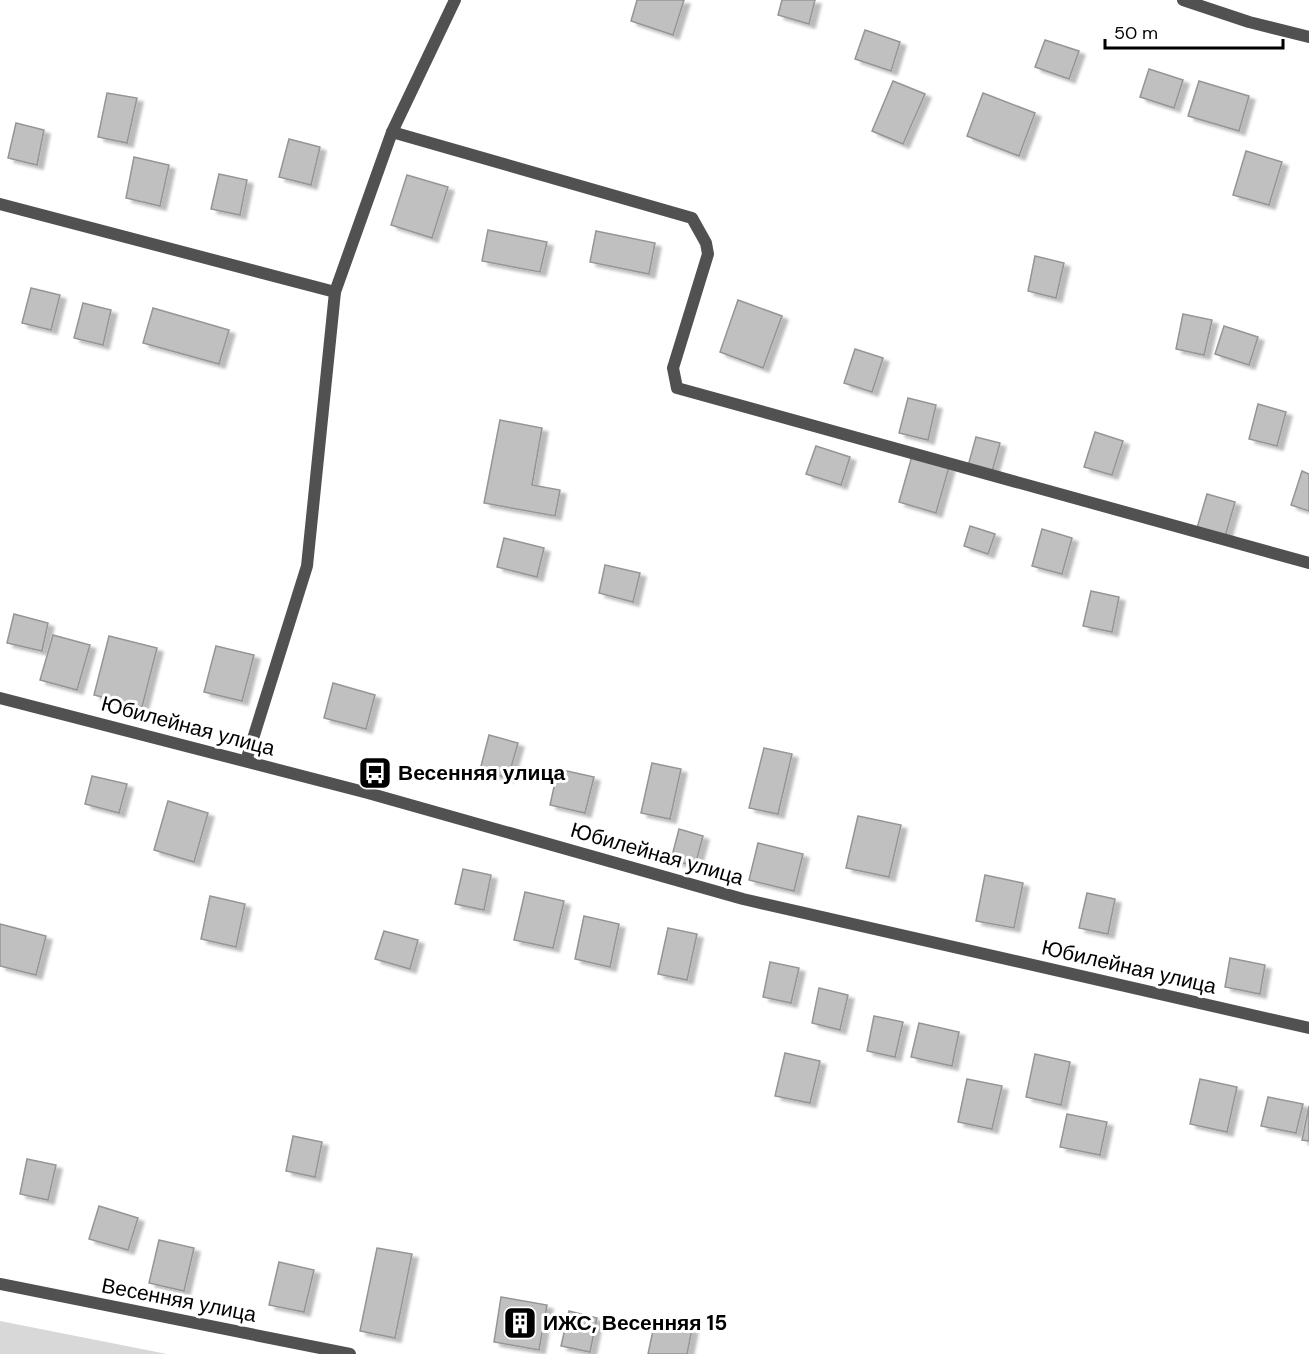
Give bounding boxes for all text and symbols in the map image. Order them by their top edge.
scale bar [1105,12,1284,50]
text: 50 m [1114,21,1158,45]
street label: Юбилейная улица [98,689,278,763]
bus stop icon: Весенняя улица [357,755,393,791]
place label: Весенняя улица [398,759,566,787]
street label: Юбилейная улица [567,816,747,892]
street label: Юбилейная улица [1039,933,1219,1001]
street label: Весенняя улица [99,1271,259,1329]
building icon: ИЖС, Весенняя 15 [502,1305,538,1341]
place label: ИЖС, Весенняя 15 [543,1309,727,1337]

